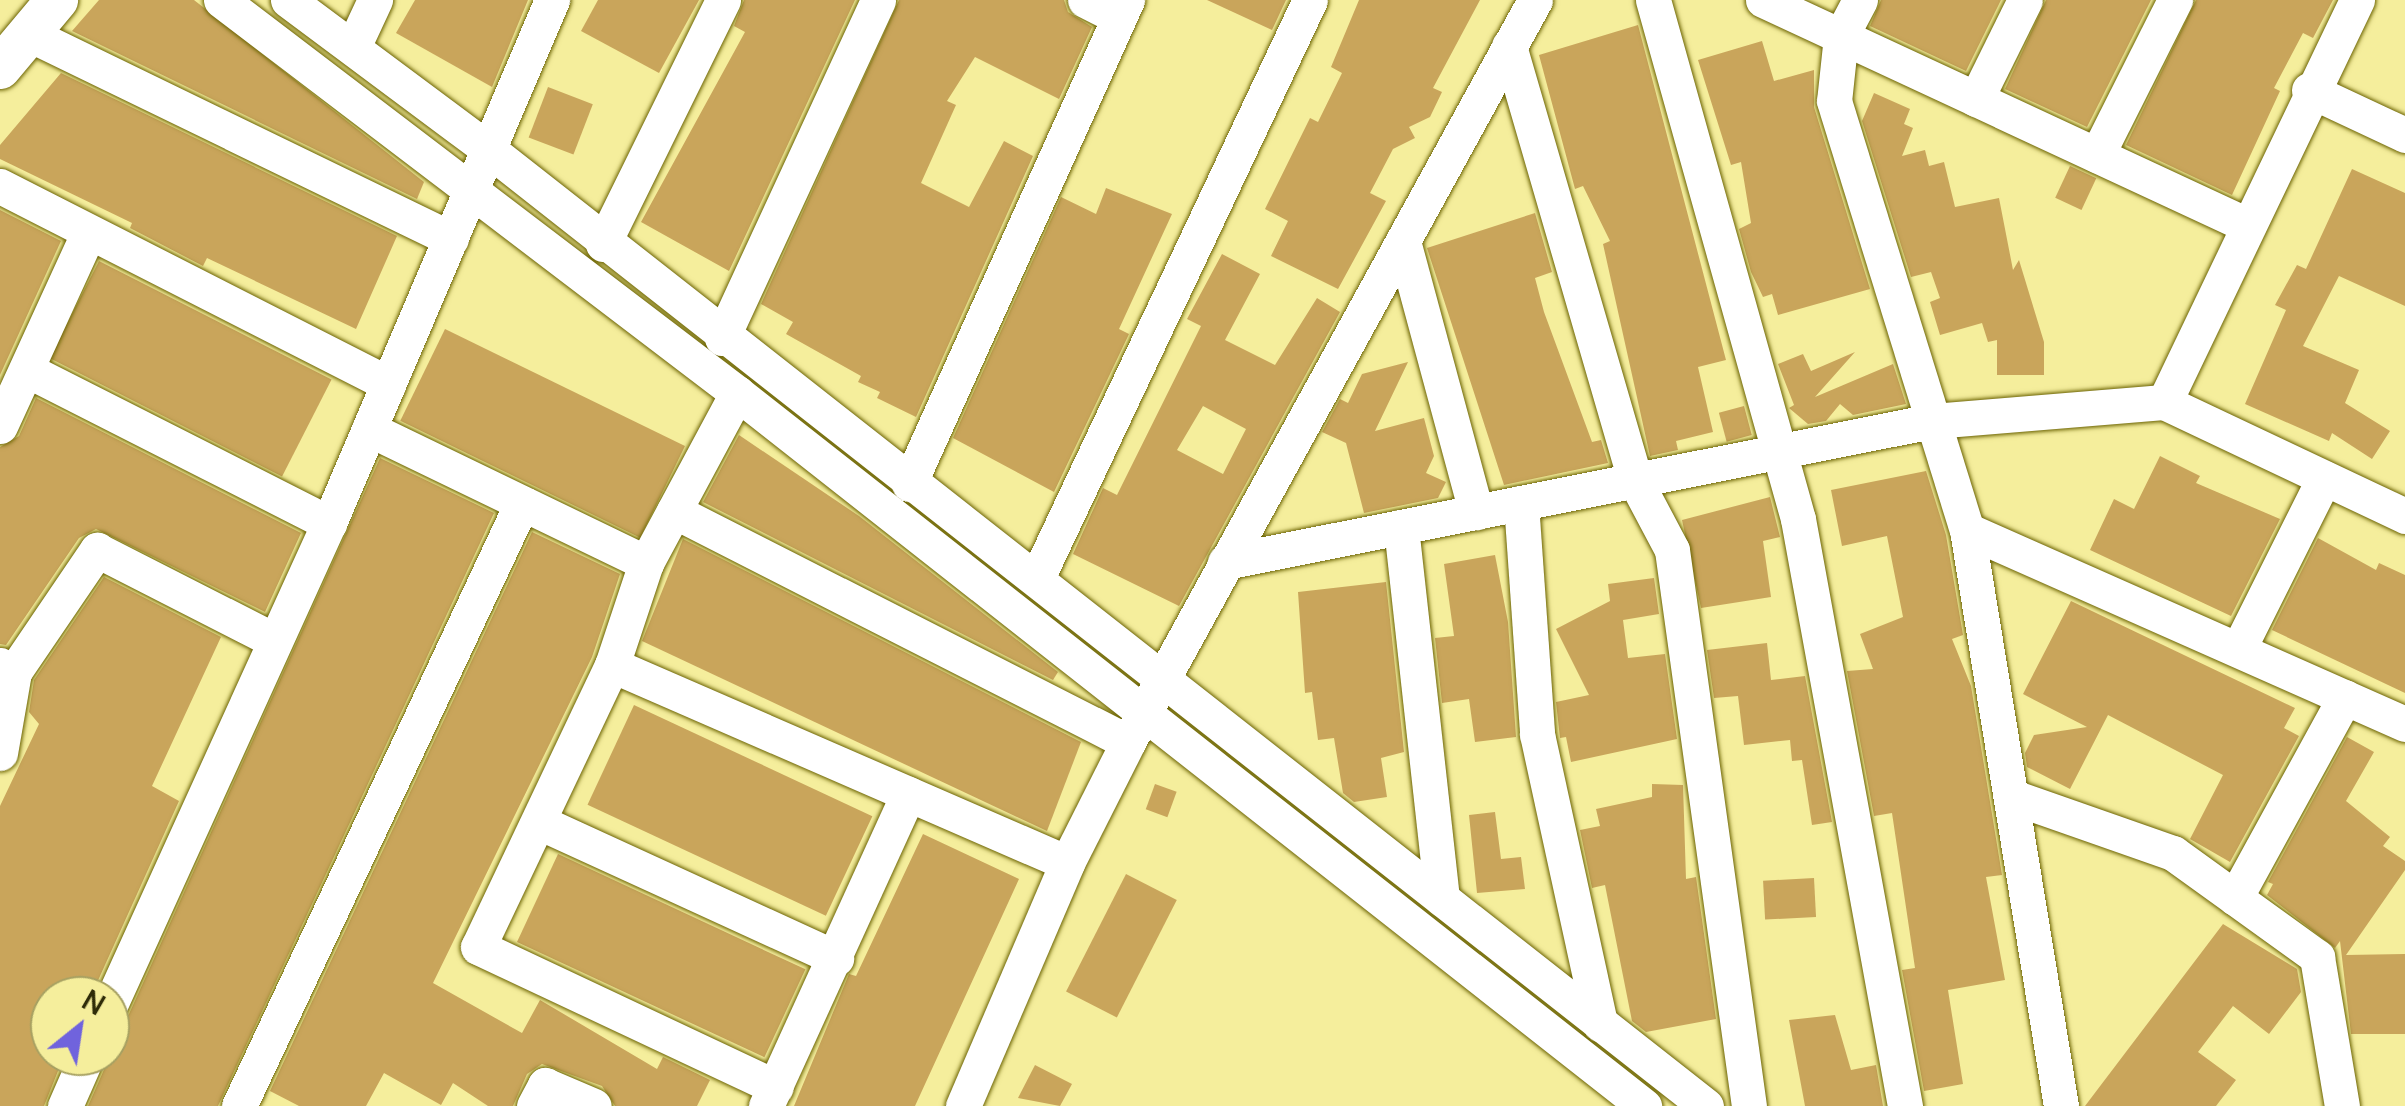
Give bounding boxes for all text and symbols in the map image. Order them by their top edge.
north arrow [30,976,130,1076]
text: N [76,980,112,1023]

